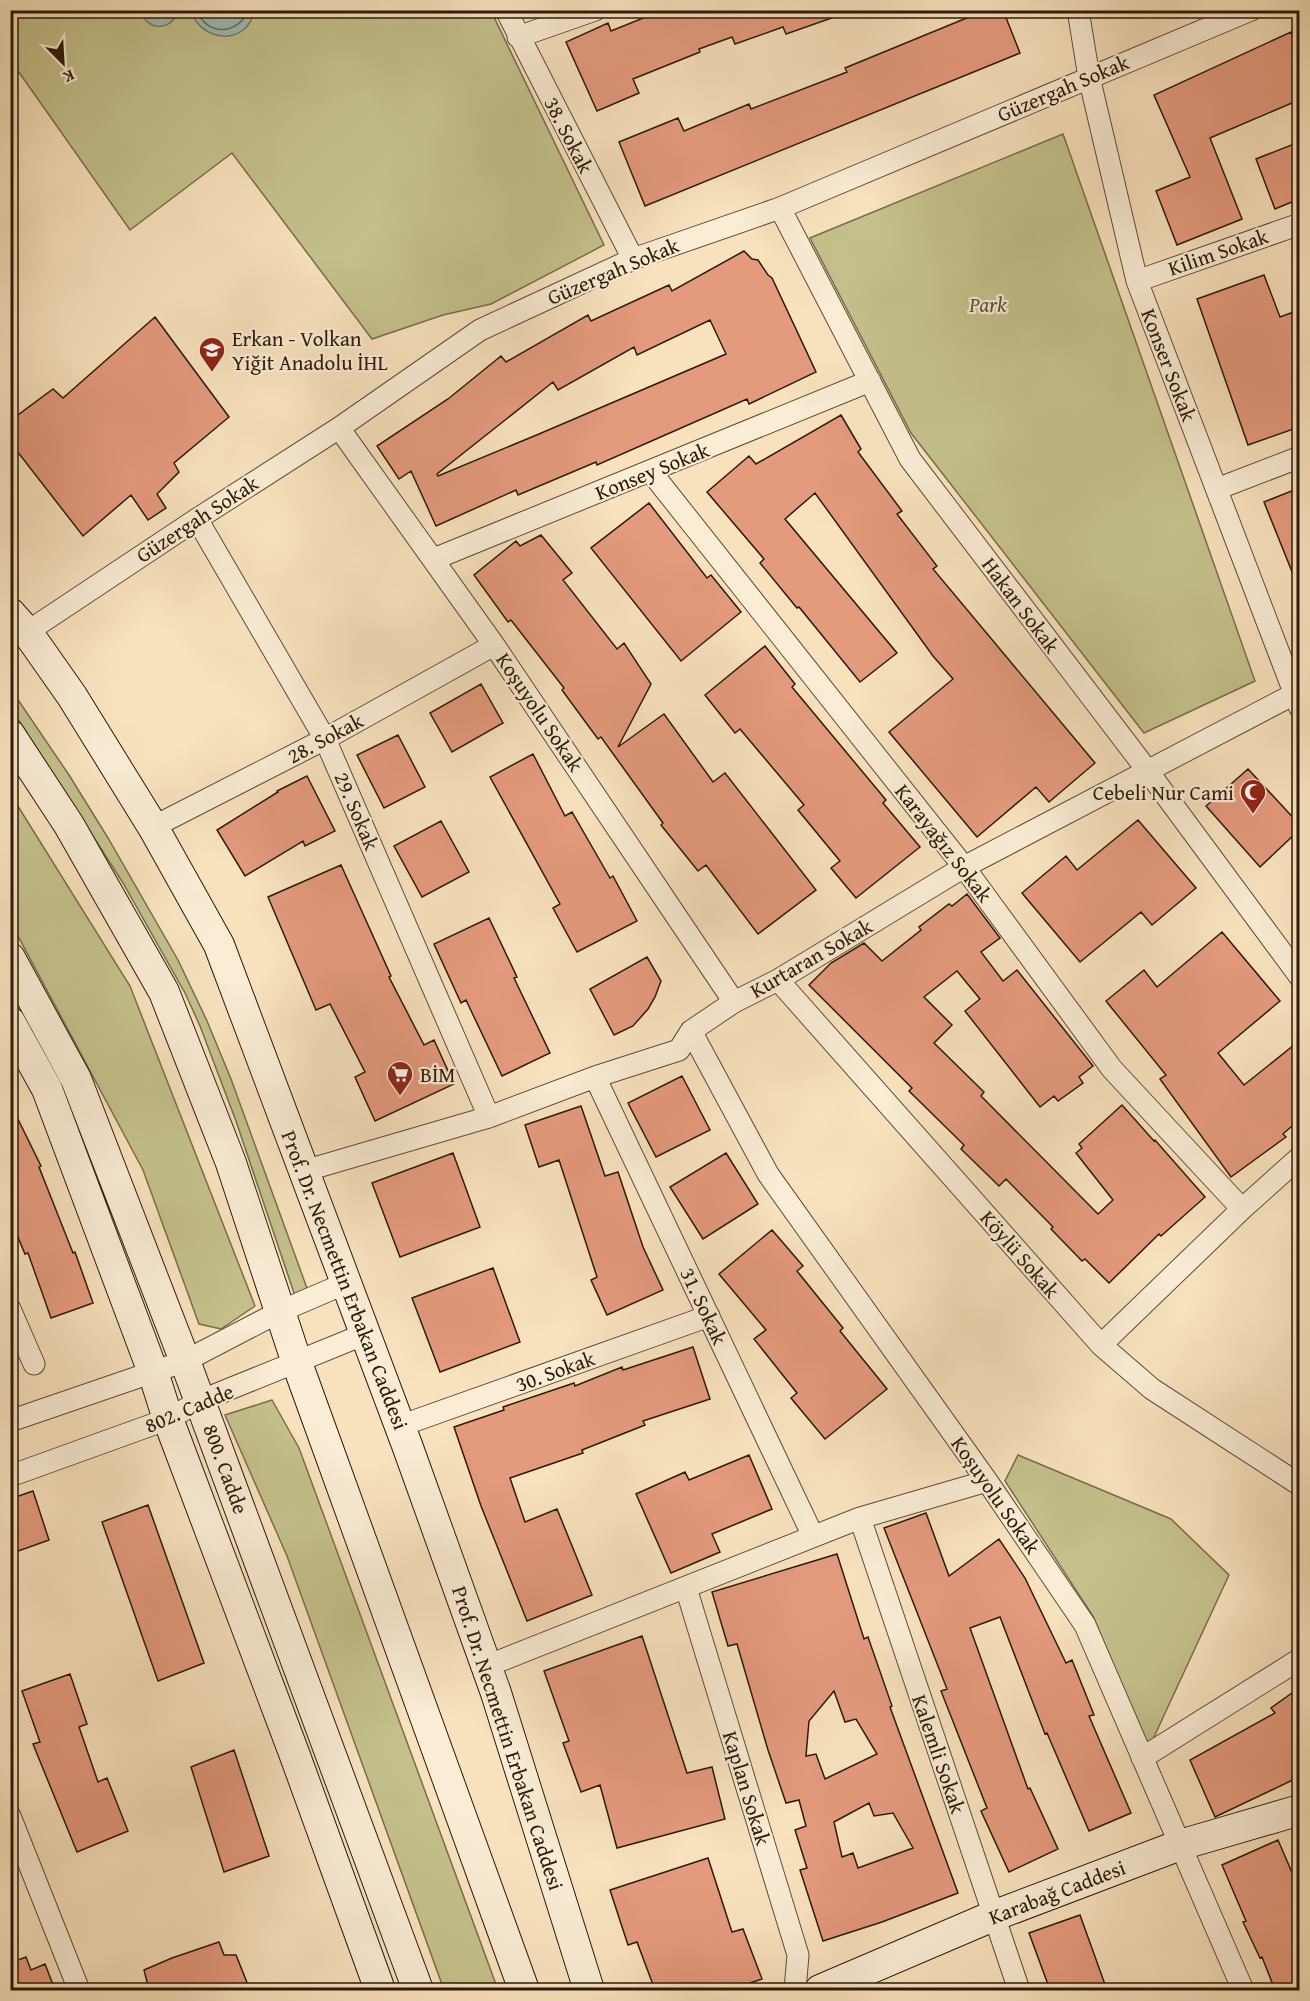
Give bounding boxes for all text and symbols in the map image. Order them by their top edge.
north arrow [33,33,93,93]
street label: Güzergah Sokak [992,46,1134,130]
text: K [59,64,79,90]
street label: 38. Sokak [537,91,602,179]
street label: Kilim Sokak [1164,220,1273,284]
street label: Güzergah Sokak [542,229,684,313]
park label: Park [968,289,1007,320]
street label: Konser Sokak [1133,304,1205,426]
place label: Erkan - Volkan Yiğit Anadolu İHL [232,323,388,378]
school or university icon: Erkan - Volkan Yiğit Anadolu İHL [197,335,227,373]
street label: Konsey Sokak [590,434,714,508]
street label: Güzergah Sokak [130,468,265,570]
street label: Hakan Sokak [975,551,1068,660]
street label: Koşuyolu Sokak [489,646,592,778]
street label: 28. Sokak [281,705,369,771]
street label: 29. Sokak [327,767,387,855]
street label: Karayağız Sokak [888,777,1000,909]
place label: Cebeli Nur Cami [1093,777,1234,808]
mosque icon: Cebeli Nur Cami [1238,777,1268,815]
street label: Kurtaran Sokak [744,910,878,1006]
supermarket icon: BİM [385,1059,415,1097]
place label: BİM [420,1059,456,1090]
street label: Prof. Dr. Necmettin Erbakan Caddesi [273,1126,417,1434]
street label: Köylü Sokak [973,1203,1067,1305]
street label: 31. Sokak [673,1262,736,1350]
street label: 30. Sokak [511,1342,599,1400]
street label: 802. Cadde [140,1375,238,1441]
street label: 800. Cadde [195,1420,257,1518]
street label: Koşuyolu Sokak [944,1430,1048,1561]
street label: Prof. Dr. Necmettin Erbakan Caddesi [444,1582,572,1894]
street label: Kalemli Sokak [904,1690,974,1818]
street label: Kaplan Sokak [715,1727,779,1849]
street label: Karabağ Caddesi [984,1852,1130,1932]

